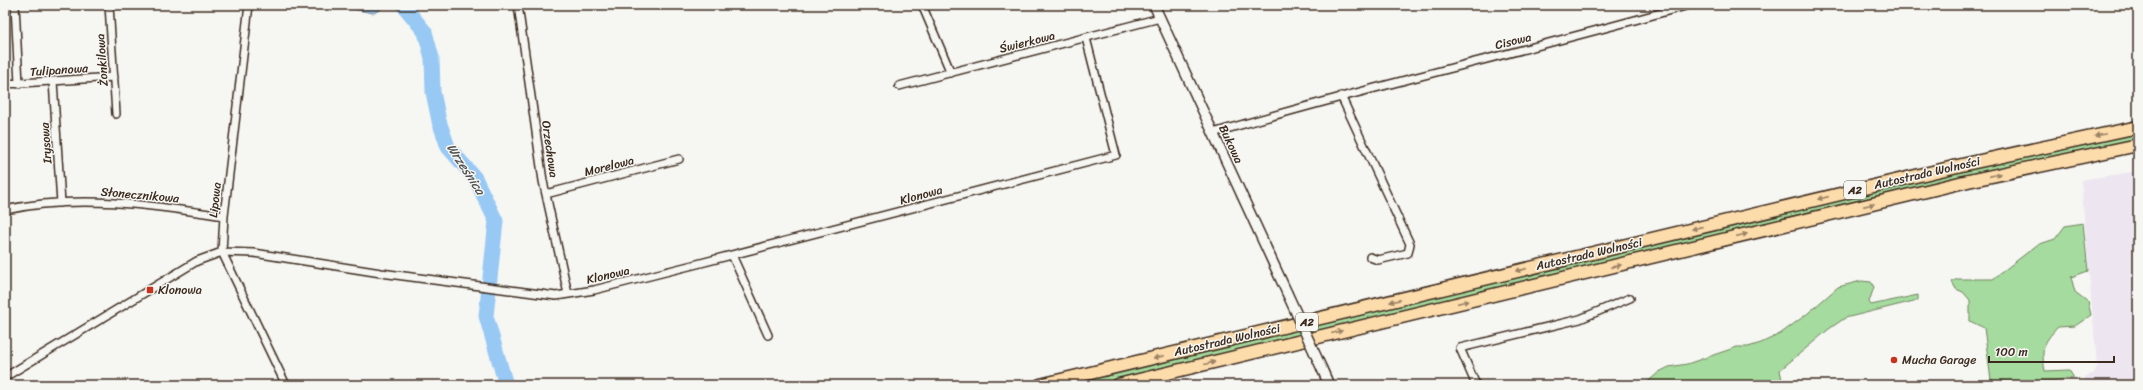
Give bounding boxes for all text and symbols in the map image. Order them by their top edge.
street label: Świerkowa [997,24,1057,60]
street label: Cisowa [1493,26,1533,56]
street label: Żonkilowa [89,33,115,87]
street label: Tulipanowa [29,57,90,83]
street label: Orzechowa [535,119,565,179]
street label: Irysowa [34,121,58,165]
street label: Bukowa [1212,121,1250,167]
one-way arrow [2094,132,2106,138]
water label: Wrześnica [441,138,492,201]
street label: Morelowa [582,149,636,183]
street label: Autostrada Wolności [1871,150,1983,196]
one-way arrow [1989,172,2001,178]
street label: Klonowa [897,179,945,211]
street label: Słonecznikowa [100,181,181,209]
street label: Lipowa [202,181,228,219]
road number: A2 [1844,181,1866,199]
one-way arrow [1817,195,1829,201]
one-way arrow [1863,202,1875,208]
one-way arrow [1690,226,1703,232]
street label: Autostrada Wolności [1533,231,1645,277]
one-way arrow [1736,232,1748,238]
street label: Klonowa [584,259,632,291]
one-way arrow [1610,262,1622,268]
one-way arrow [1515,268,1527,274]
place label: Klonowa [158,279,202,301]
marker: Klonowa [145,285,155,295]
one-way arrow [1388,298,1401,304]
one-way arrow [1457,299,1469,305]
road number: A2 [1296,313,1318,331]
street label: Autostrada Wolności [1171,317,1283,363]
one-way arrow [1330,329,1343,335]
scale bar [1989,338,2114,364]
text: 100 m [1995,341,2028,363]
place label: Mucha Garage [1902,349,1976,371]
one-way arrow [1153,354,1165,360]
marker: Mucha Garage [1889,355,1899,365]
one-way arrow [1205,360,1217,366]

